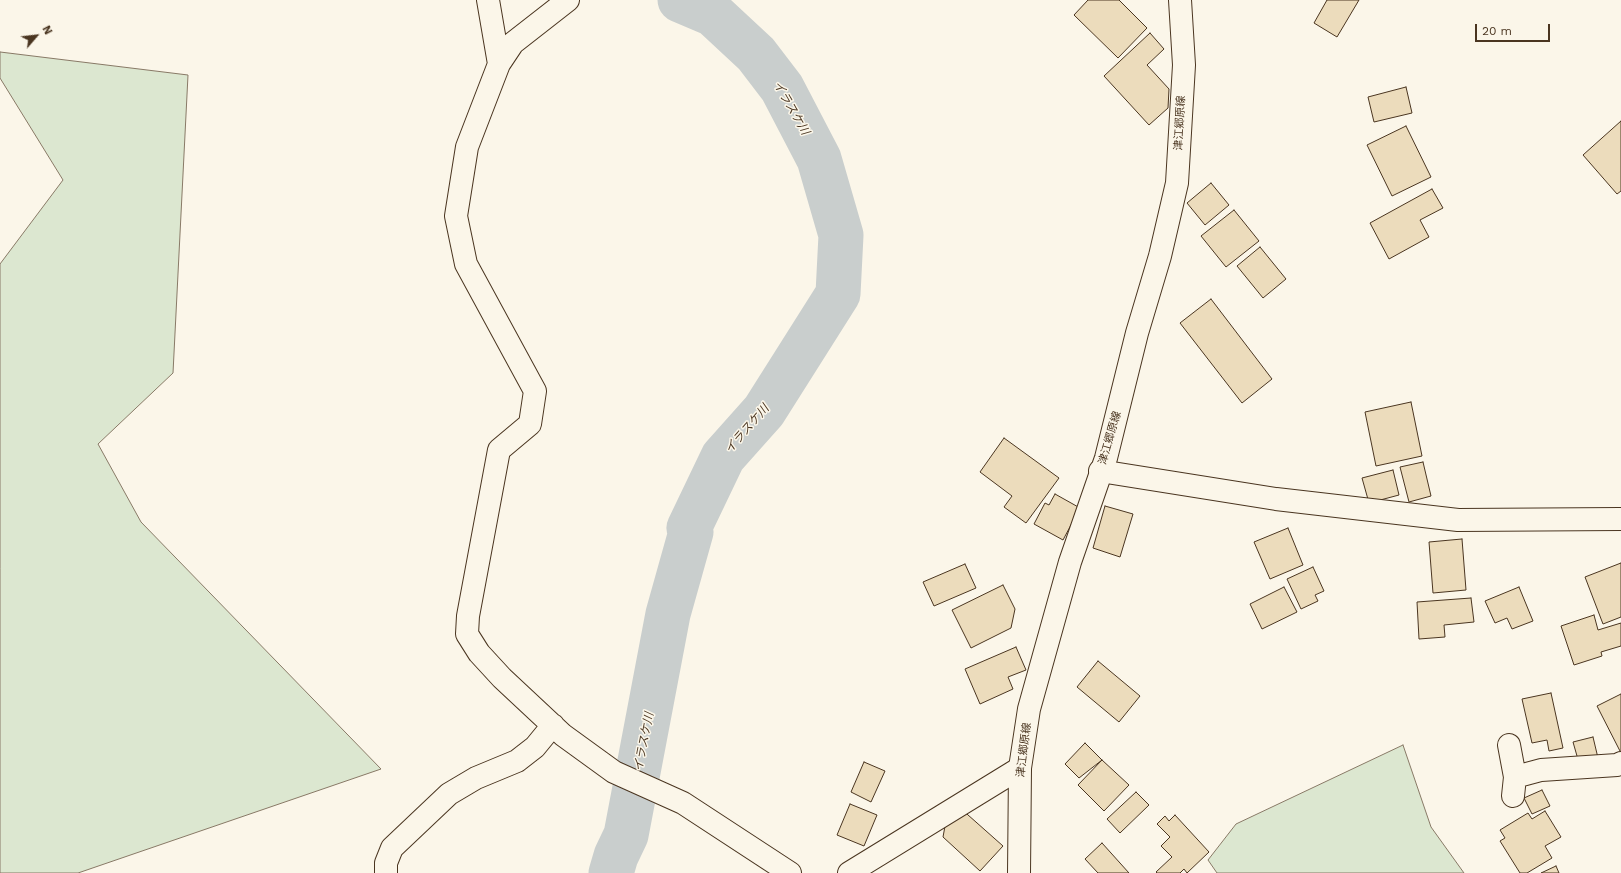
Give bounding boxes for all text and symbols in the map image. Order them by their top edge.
north arrow [16,16,56,56]
scale bar [1477,16,1552,42]
text: N [39,23,55,37]
text: 20 m [1482,24,1512,38]
water label: イラスケ川 [770,78,812,138]
street label: 津江郷原線 [1172,95,1188,151]
water label: イラスケ川 [722,402,772,456]
street label: 津江郷原線 [1096,410,1124,466]
water label: イラスケ川 [631,711,657,773]
street label: 津江郷原線 [1014,722,1034,778]

